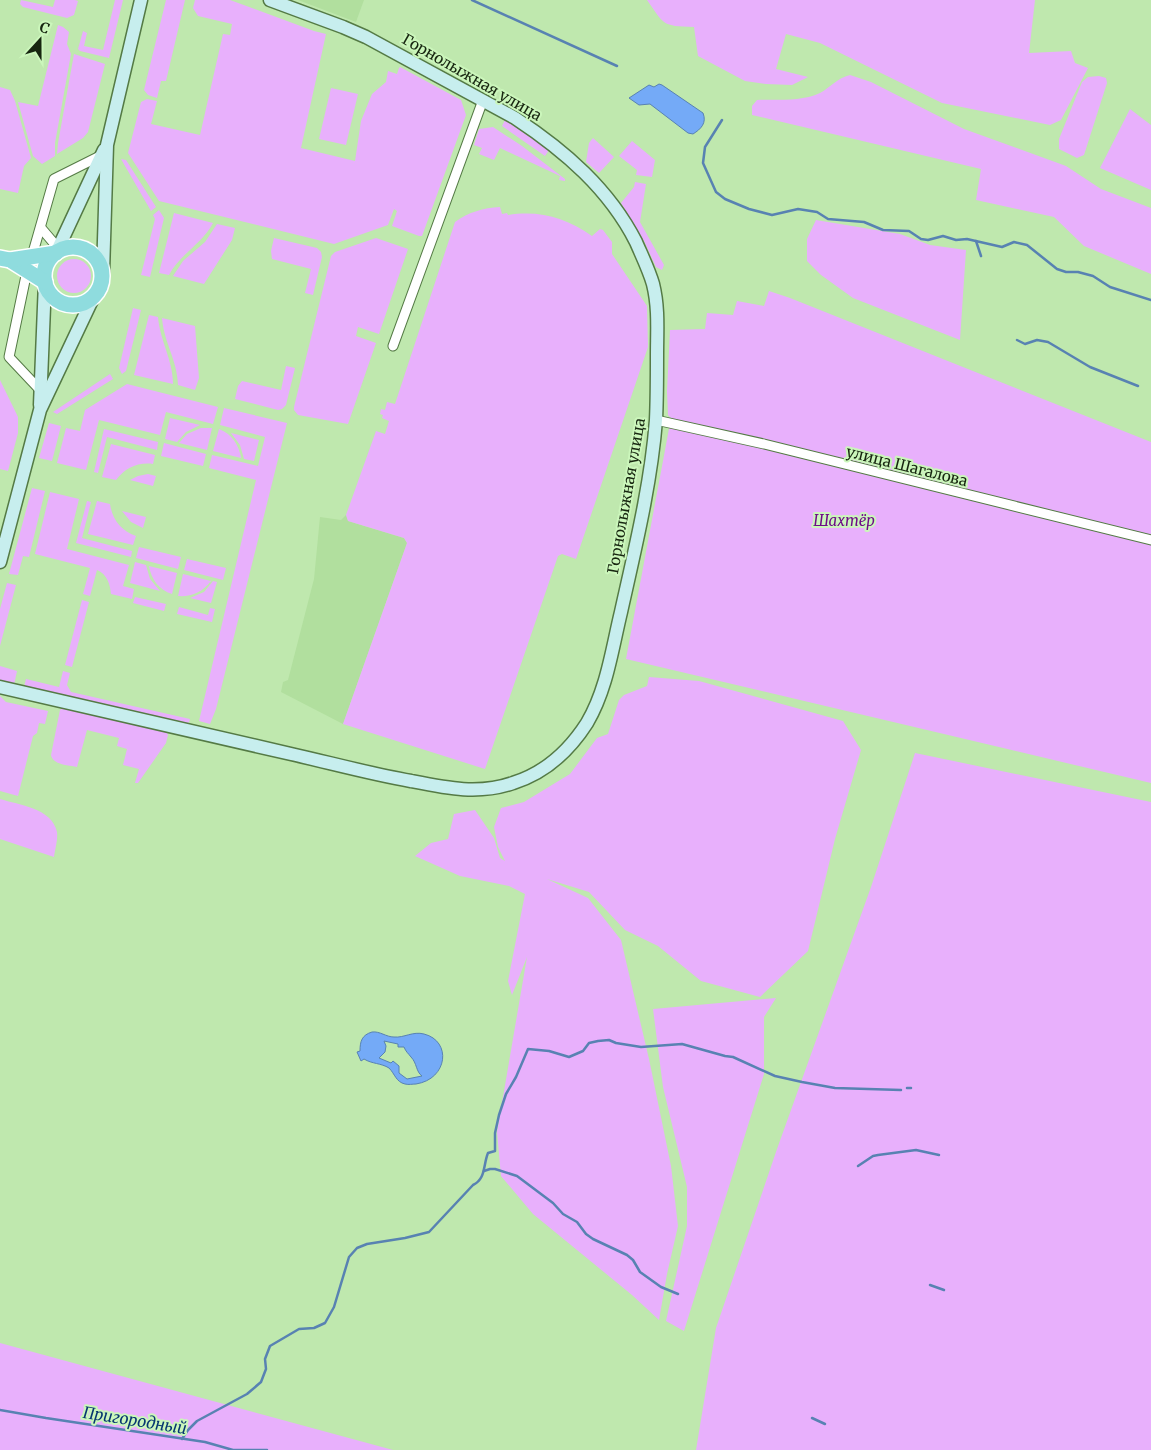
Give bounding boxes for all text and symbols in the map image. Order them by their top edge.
north arrow [15,15,65,65]
text: С [37,18,52,38]
street label: Горнолыжная улица [399,29,545,125]
street label: Горнолыжная улица [603,417,649,575]
street label: улица Шагалова [844,442,970,490]
park label: Шахтёр [813,511,875,530]
water label: Пригородный [82,1402,188,1438]

